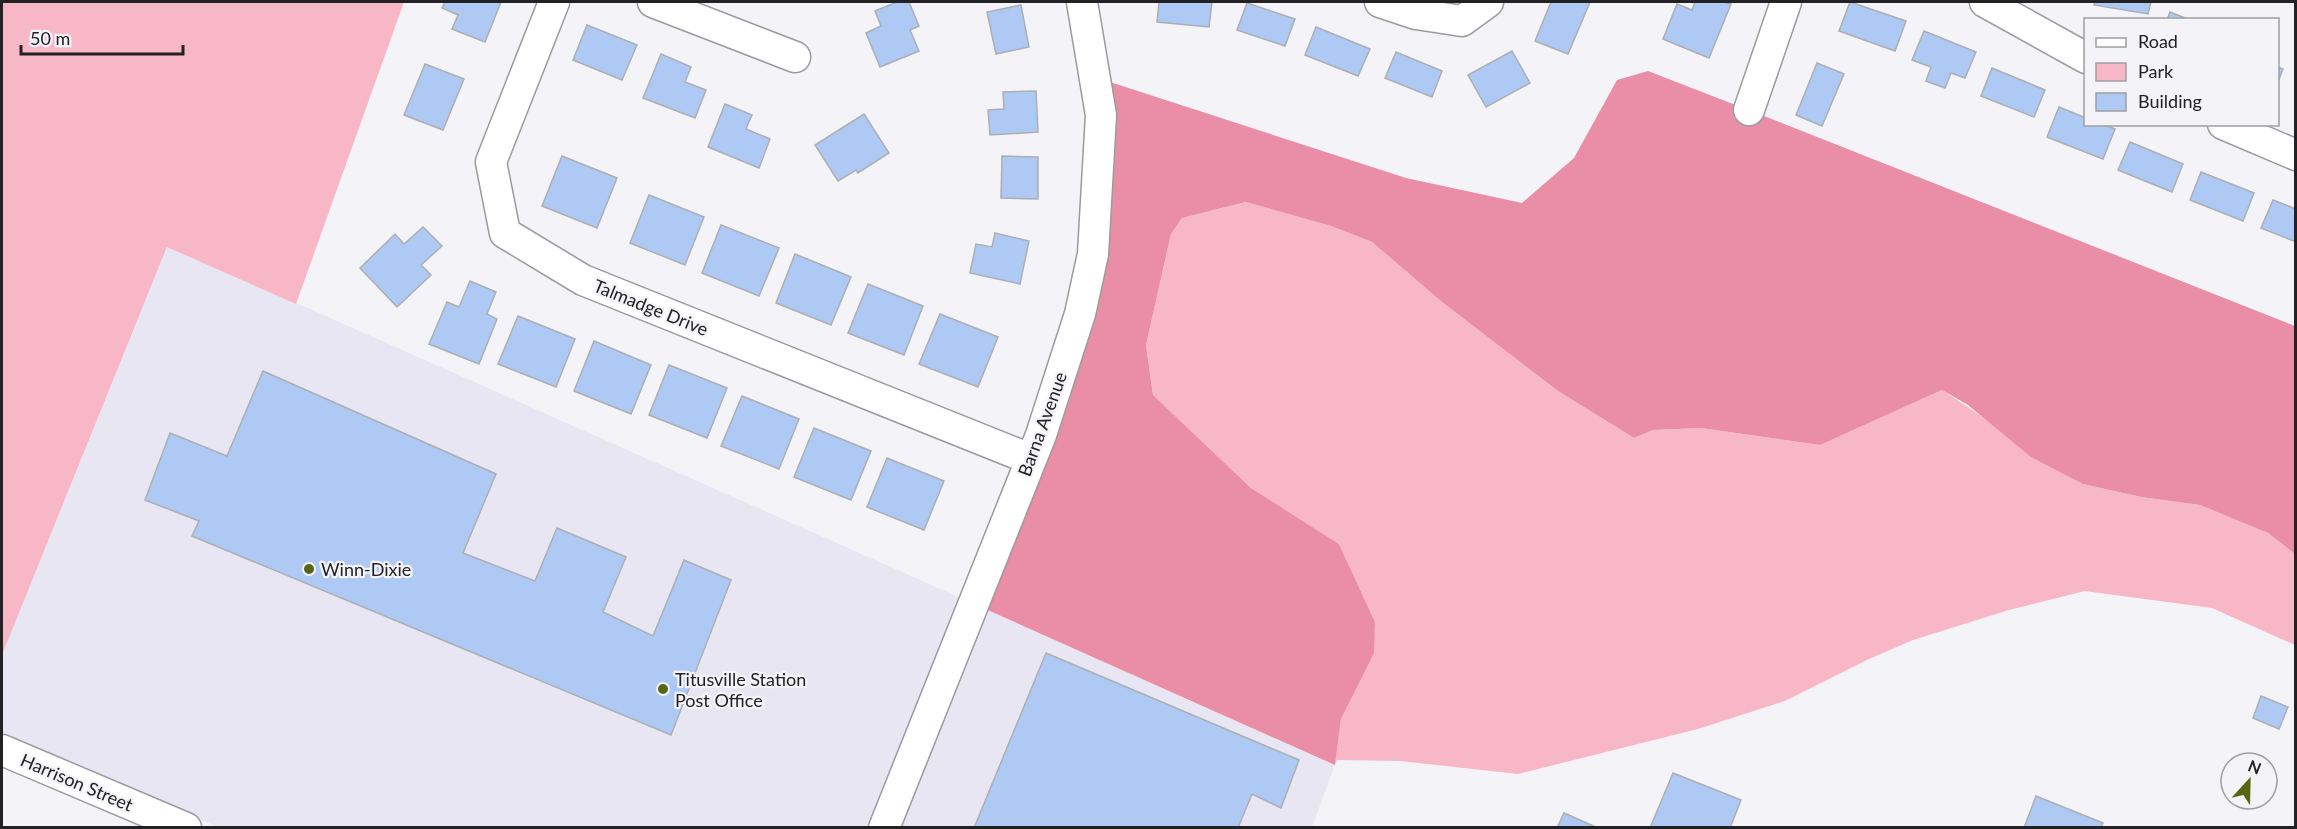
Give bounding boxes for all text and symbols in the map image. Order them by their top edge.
scale bar [21,18,183,56]
legend [2084,18,2279,126]
text: 50 m [30,27,70,49]
text: Road [2138,30,2178,52]
text: Park [2138,60,2174,82]
text: Building [2138,90,2202,112]
street label: Talmadge Drive [590,274,712,340]
street label: Barna Avenue [1013,369,1071,479]
place label: Winn-Dixie [321,558,411,580]
marker: Winn-Dixie [302,562,316,576]
place label: Titusville Station Post Office [675,668,806,711]
marker: Titusville Station Post Office [656,682,670,696]
street label: Harrison Street [18,748,137,816]
north arrow [2219,751,2279,811]
text: N [2246,756,2264,778]

